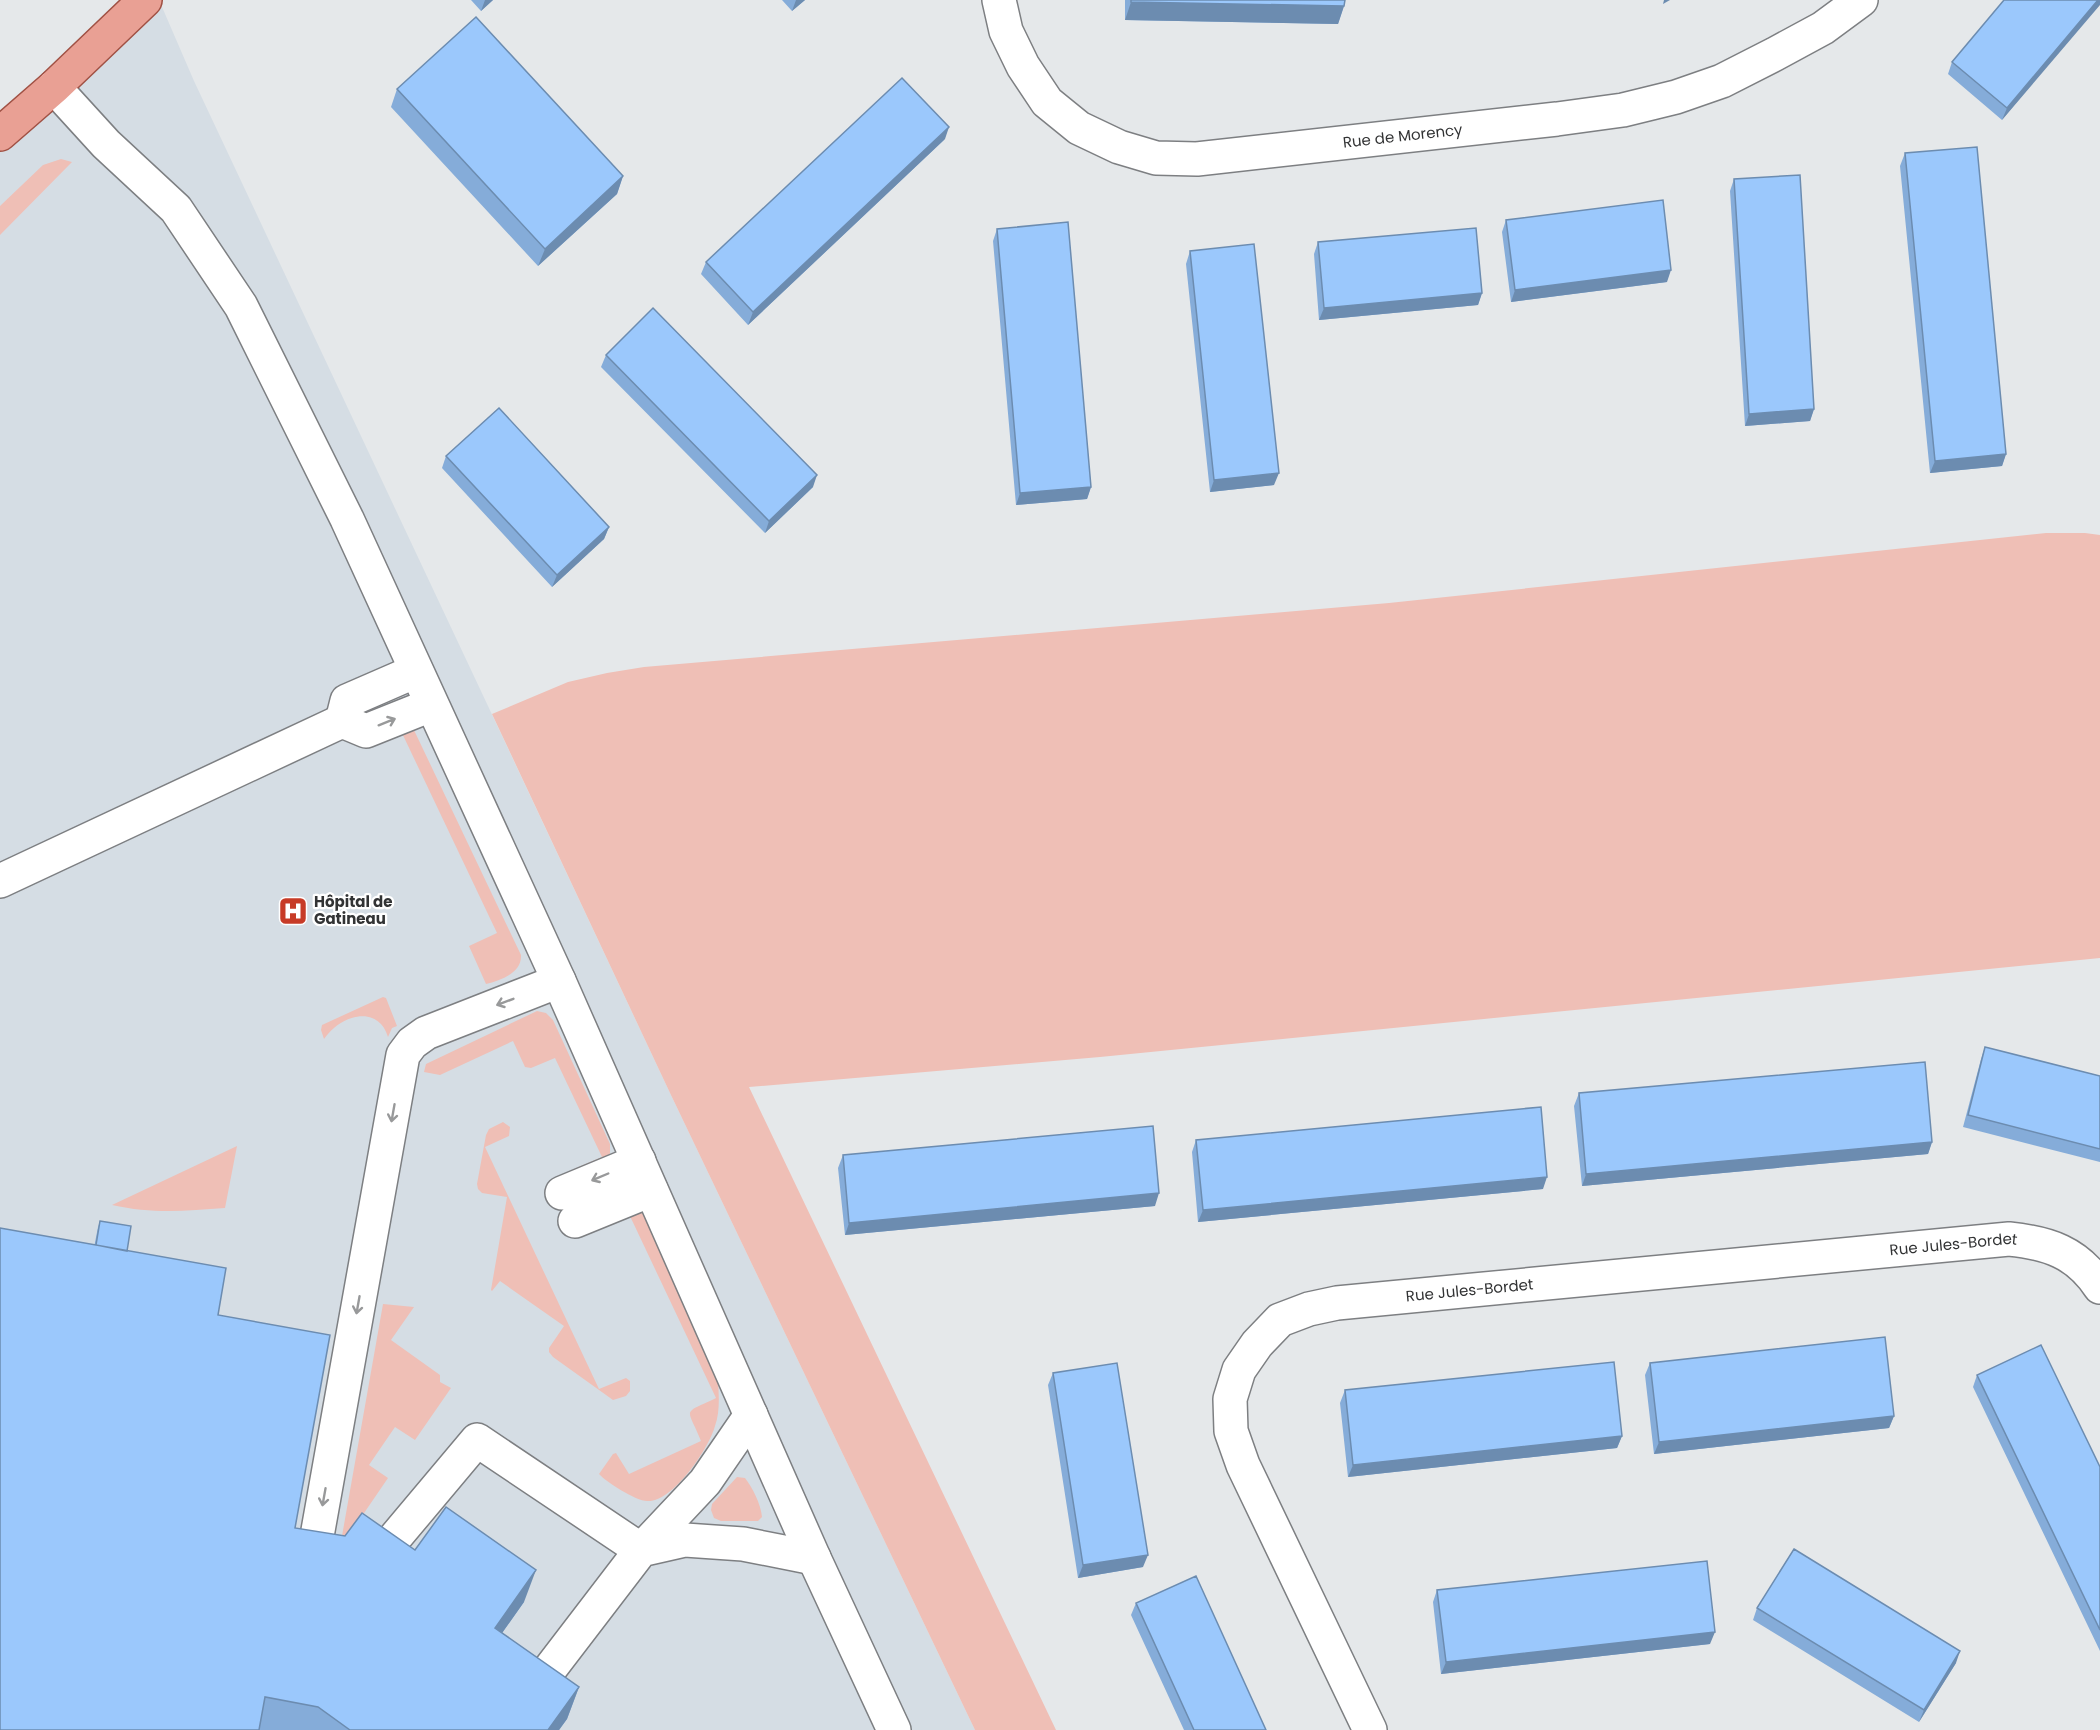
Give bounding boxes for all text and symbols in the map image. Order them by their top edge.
street label: Rue de Morency [1342,119,1464,153]
one-way arrow [377,716,395,727]
place label: Hôpital de Gatineau [314,891,392,929]
hospital icon: Hôpital de Gatineau [277,895,309,927]
one-way arrow [496,997,514,1008]
one-way arrow [387,1103,398,1122]
one-way arrow [592,1172,610,1183]
street label: Rue Jules-Bordet [1889,1228,2019,1260]
street label: Rue Jules-Bordet [1405,1273,1534,1306]
one-way arrow [353,1295,364,1314]
one-way arrow [318,1486,329,1506]

